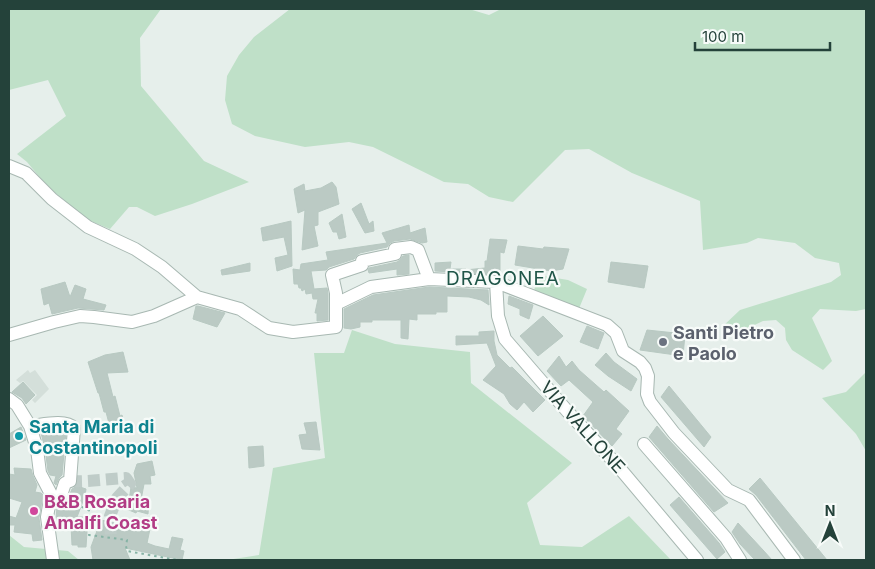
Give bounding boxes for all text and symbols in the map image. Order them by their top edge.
scale bar [695,20,830,52]
text: 100 m [702,27,744,46]
district label: DRAGONEA [446,267,560,290]
place label: Santi Pietro e Paolo [673,322,774,364]
marker: Santi Pietro e Paolo [657,336,669,348]
street label: VIA VALLONE [536,377,630,477]
place label: Santa Maria di Costantinopoli [29,416,158,458]
marker: Santa Maria di Costantinopoli [13,430,25,442]
place label: B&B Rosaria Amalfi Coast [44,491,158,533]
north arrow [805,499,855,549]
text: N [825,502,835,519]
marker: B&B Rosaria Amalfi Coast [28,505,40,517]

